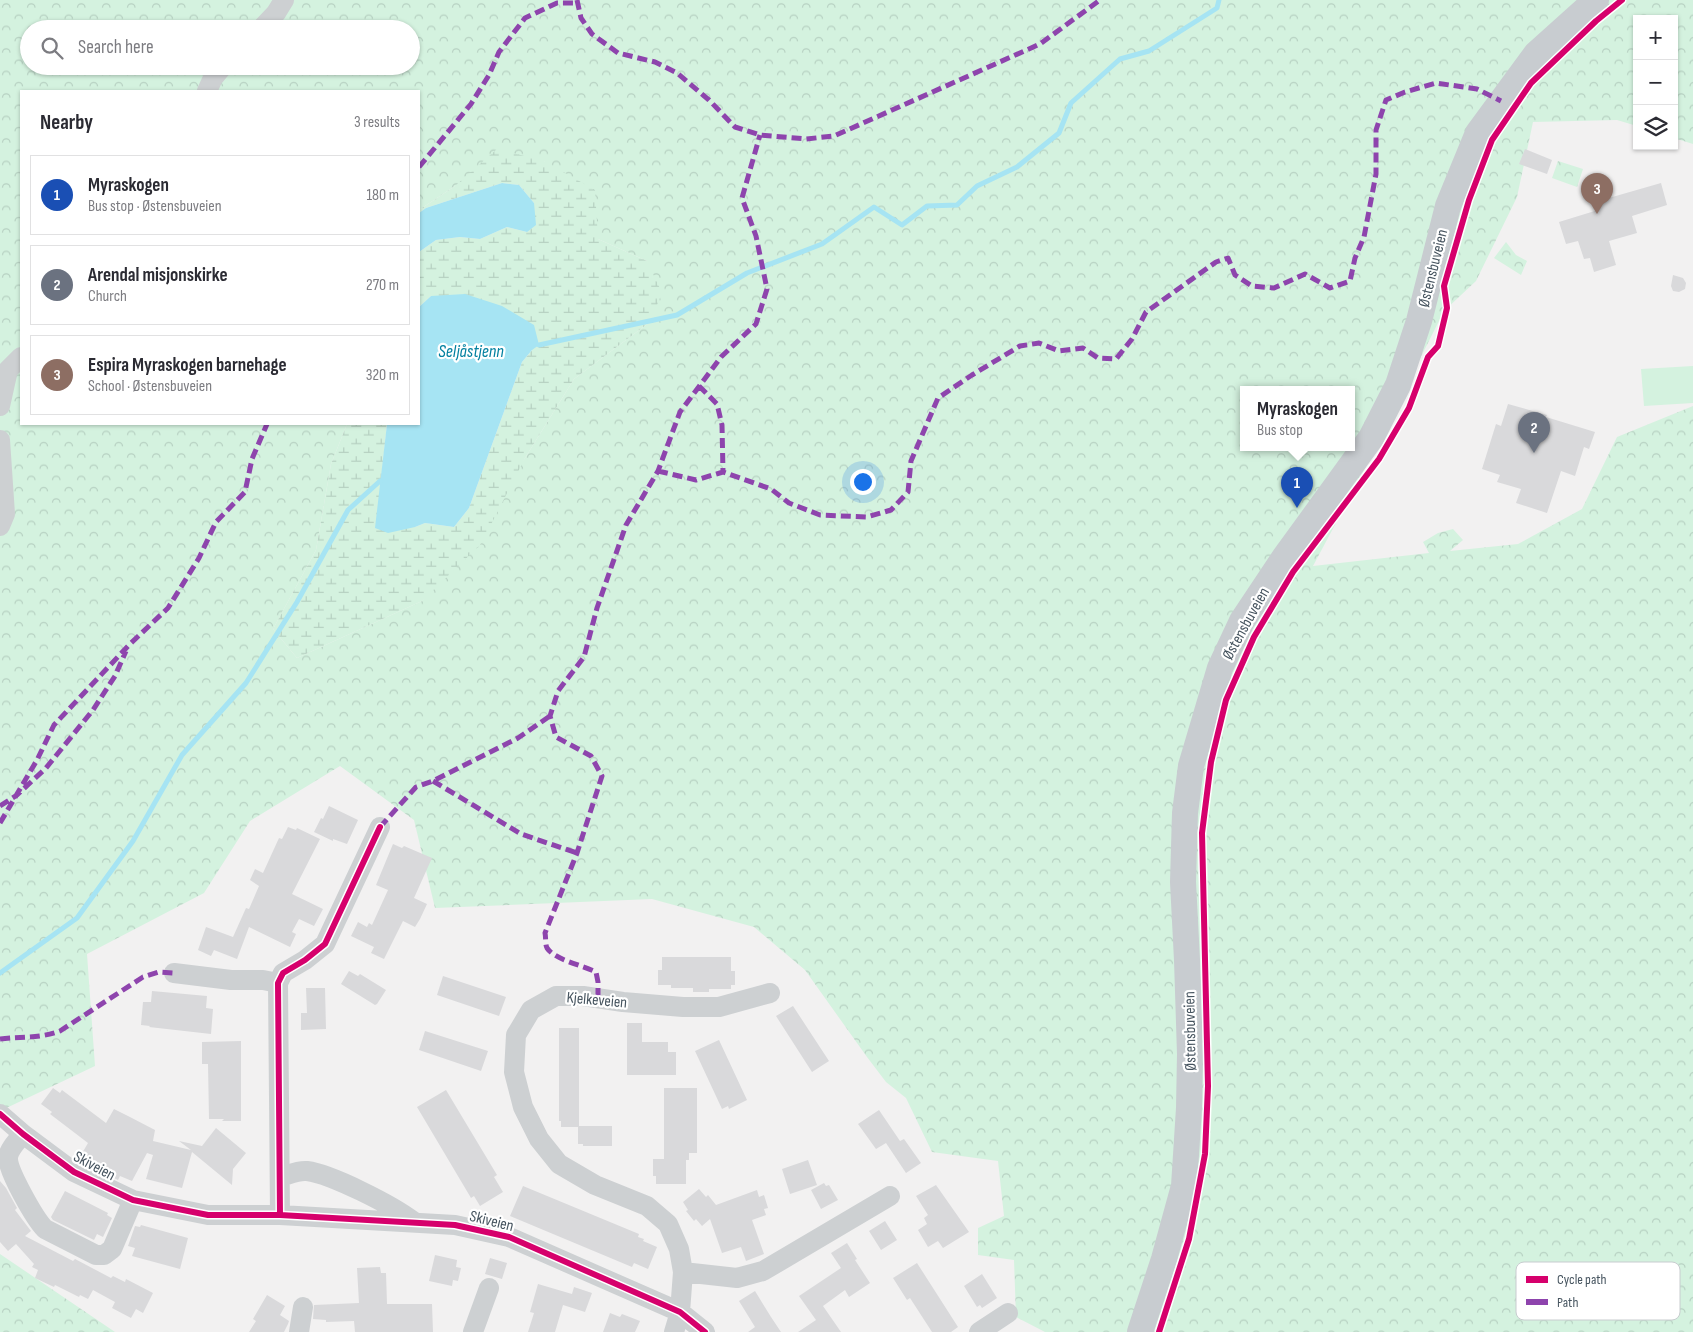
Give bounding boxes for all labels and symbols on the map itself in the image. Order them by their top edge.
pin: 3 [1581,173,1613,214]
street label: Østensbuveien [1415,227,1452,309]
water label: Seljåstjenn [438,341,504,362]
pin: 2 [1518,412,1550,453]
pin: 1 [1281,467,1313,508]
your location [850,469,876,495]
street label: Østensbuveien [1219,584,1274,663]
street label: Kjelkeveien [566,988,628,1013]
street label: Østensbuveien [1180,991,1201,1071]
street label: Skiveien [70,1147,118,1185]
street label: Skiveien [468,1207,516,1236]
legend [1516,1262,1680,1320]
text: Cycle path [1557,1271,1607,1288]
text: Path [1557,1294,1578,1311]

